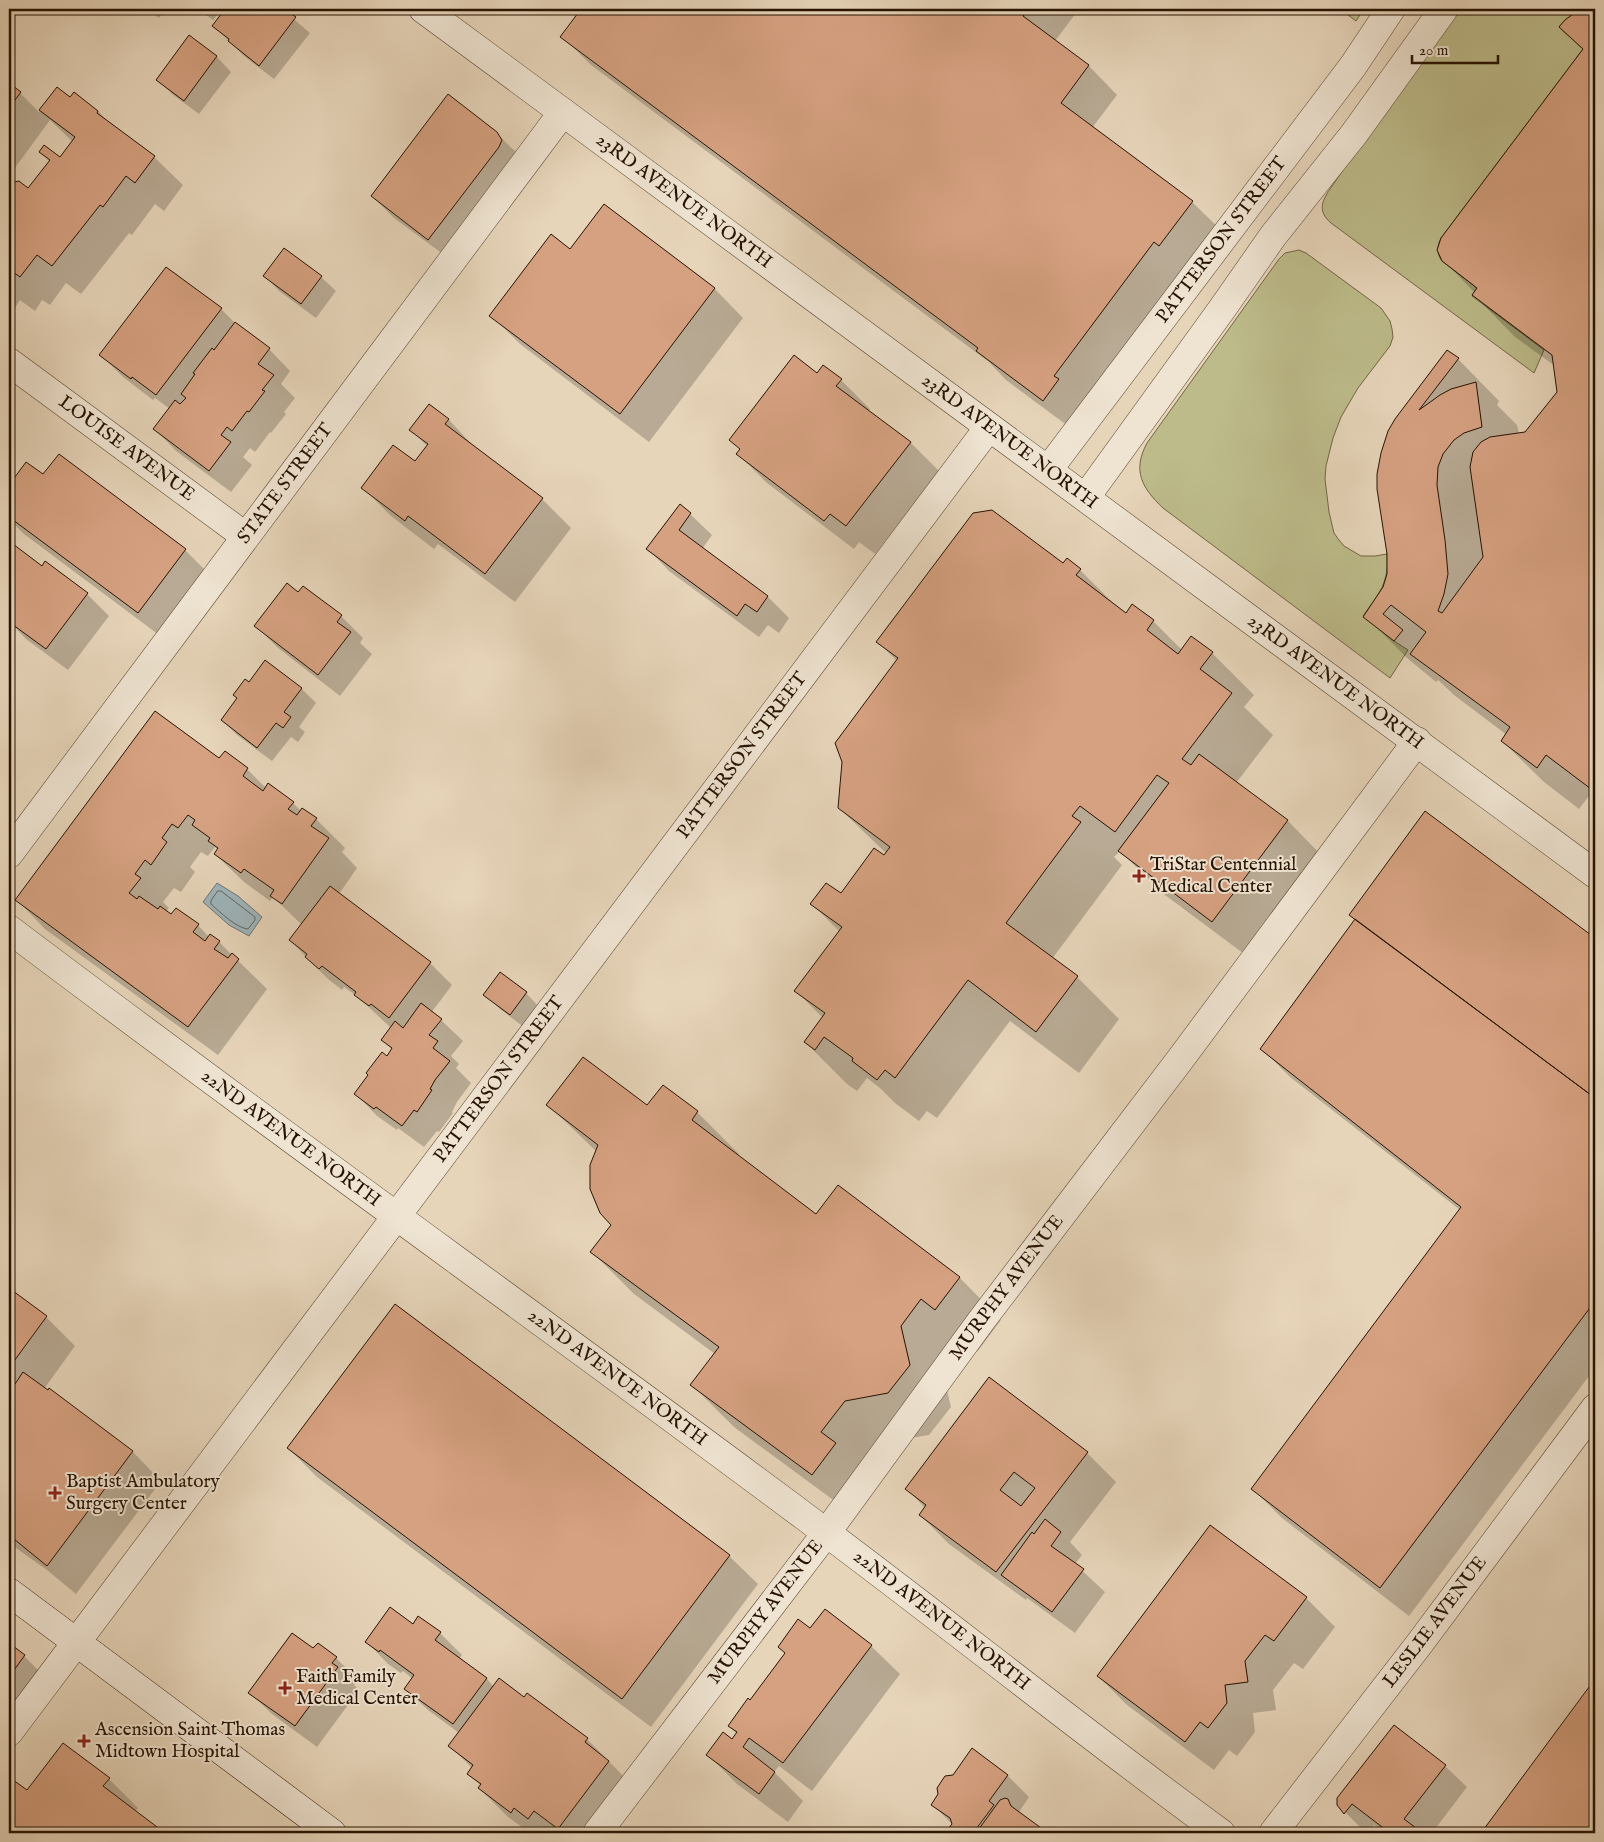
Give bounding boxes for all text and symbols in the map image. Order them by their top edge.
scale bar [1412,32,1498,64]
text: 20 m [1419,41,1449,60]
street label: 23RD AVENUE NORTH [591,128,777,274]
street label: PATTERSON STREET [1151,152,1292,328]
street label: 23RD AVENUE NORTH [917,369,1102,515]
street label: LOUISE AVENUE [53,390,200,507]
street label: STATE STREET [232,418,338,549]
street label: 23RD AVENUE NORTH [1242,609,1428,755]
street label: PATTERSON STREET [672,667,813,844]
place label: TriStar Centennial Medical Center [1150,853,1297,899]
marker: TriStar Centennial Medical Center [1132,869,1146,883]
street label: PATTERSON STREET [429,991,569,1168]
street label: 22ND AVENUE NORTH [196,1064,385,1212]
street label: MURPHY AVENUE [944,1210,1069,1365]
street label: 22ND AVENUE NORTH [523,1304,712,1452]
place label: Baptist Ambulatory Surgery Center [66,1470,220,1516]
marker: Baptist Ambulatory Surgery Center [48,1486,62,1500]
street label: MURPHY AVENUE [703,1535,829,1689]
street label: 22ND AVENUE NORTH [848,1545,1035,1696]
street label: LESLIE AVENUE [1378,1551,1492,1693]
place label: Faith Family Medical Center [296,1665,418,1711]
marker: Faith Family Medical Center [278,1681,292,1695]
place label: Ascension Saint Thomas Midtown Hospital [94,1718,285,1764]
marker: Ascension Saint Thomas Midtown Hospital [77,1734,91,1748]

